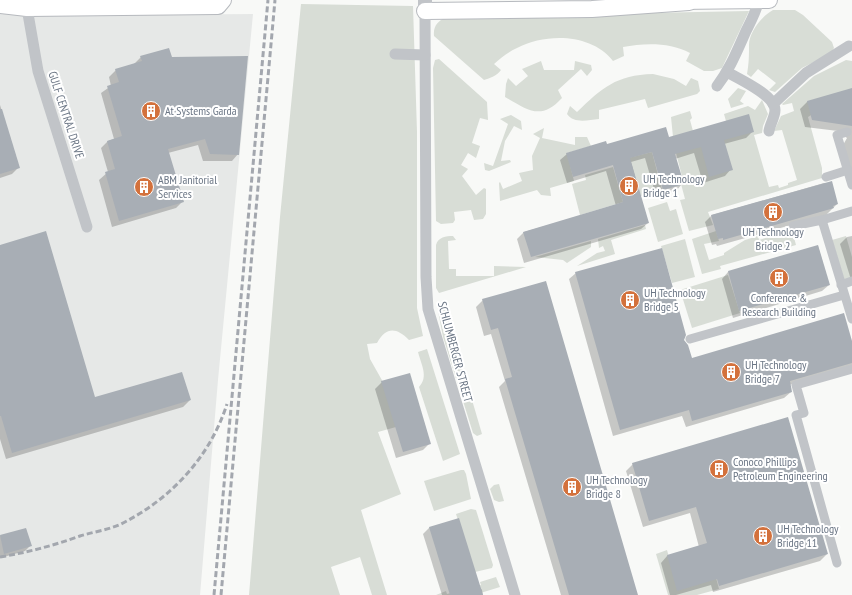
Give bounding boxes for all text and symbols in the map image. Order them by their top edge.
street label: GULF CENTRAL DRIVE [45,69,88,160]
building icon: At Systems Garda [140,100,162,122]
place label: At Systems Garda [165,103,237,118]
place label: UH Technology Bridge 1 [643,171,705,200]
place label: ABM Janitorial Services [158,172,217,201]
building icon: UH Technology Bridge 1 [618,175,640,197]
building icon: ABM Janitorial Services [133,176,155,198]
building icon: UH Technology Bridge 2 [762,201,784,223]
place label: UH Technology Bridge 2 [742,224,804,253]
building icon: Conference & Research Building [768,267,790,289]
place label: UH Technology Bridge 5 [644,285,706,314]
building icon: UH Technology Bridge 5 [619,289,641,311]
place label: Conference & Research Building [742,290,816,319]
street label: SCHLUMBERGER STREET [435,300,476,404]
place label: UH Technology Bridge 7 [745,357,807,386]
building icon: UH Technology Bridge 7 [720,361,742,383]
place label: Conoco Phillips Petroleum Engineering [733,454,828,483]
building icon: Conoco Phillips Petroleum Engineering [708,458,730,480]
place label: UH Technology Bridge 8 [586,472,648,501]
building icon: UH Technology Bridge 8 [561,476,583,498]
place label: UH Technology Bridge 11 [777,521,839,550]
building icon: UH Technology Bridge 11 [752,525,774,547]

